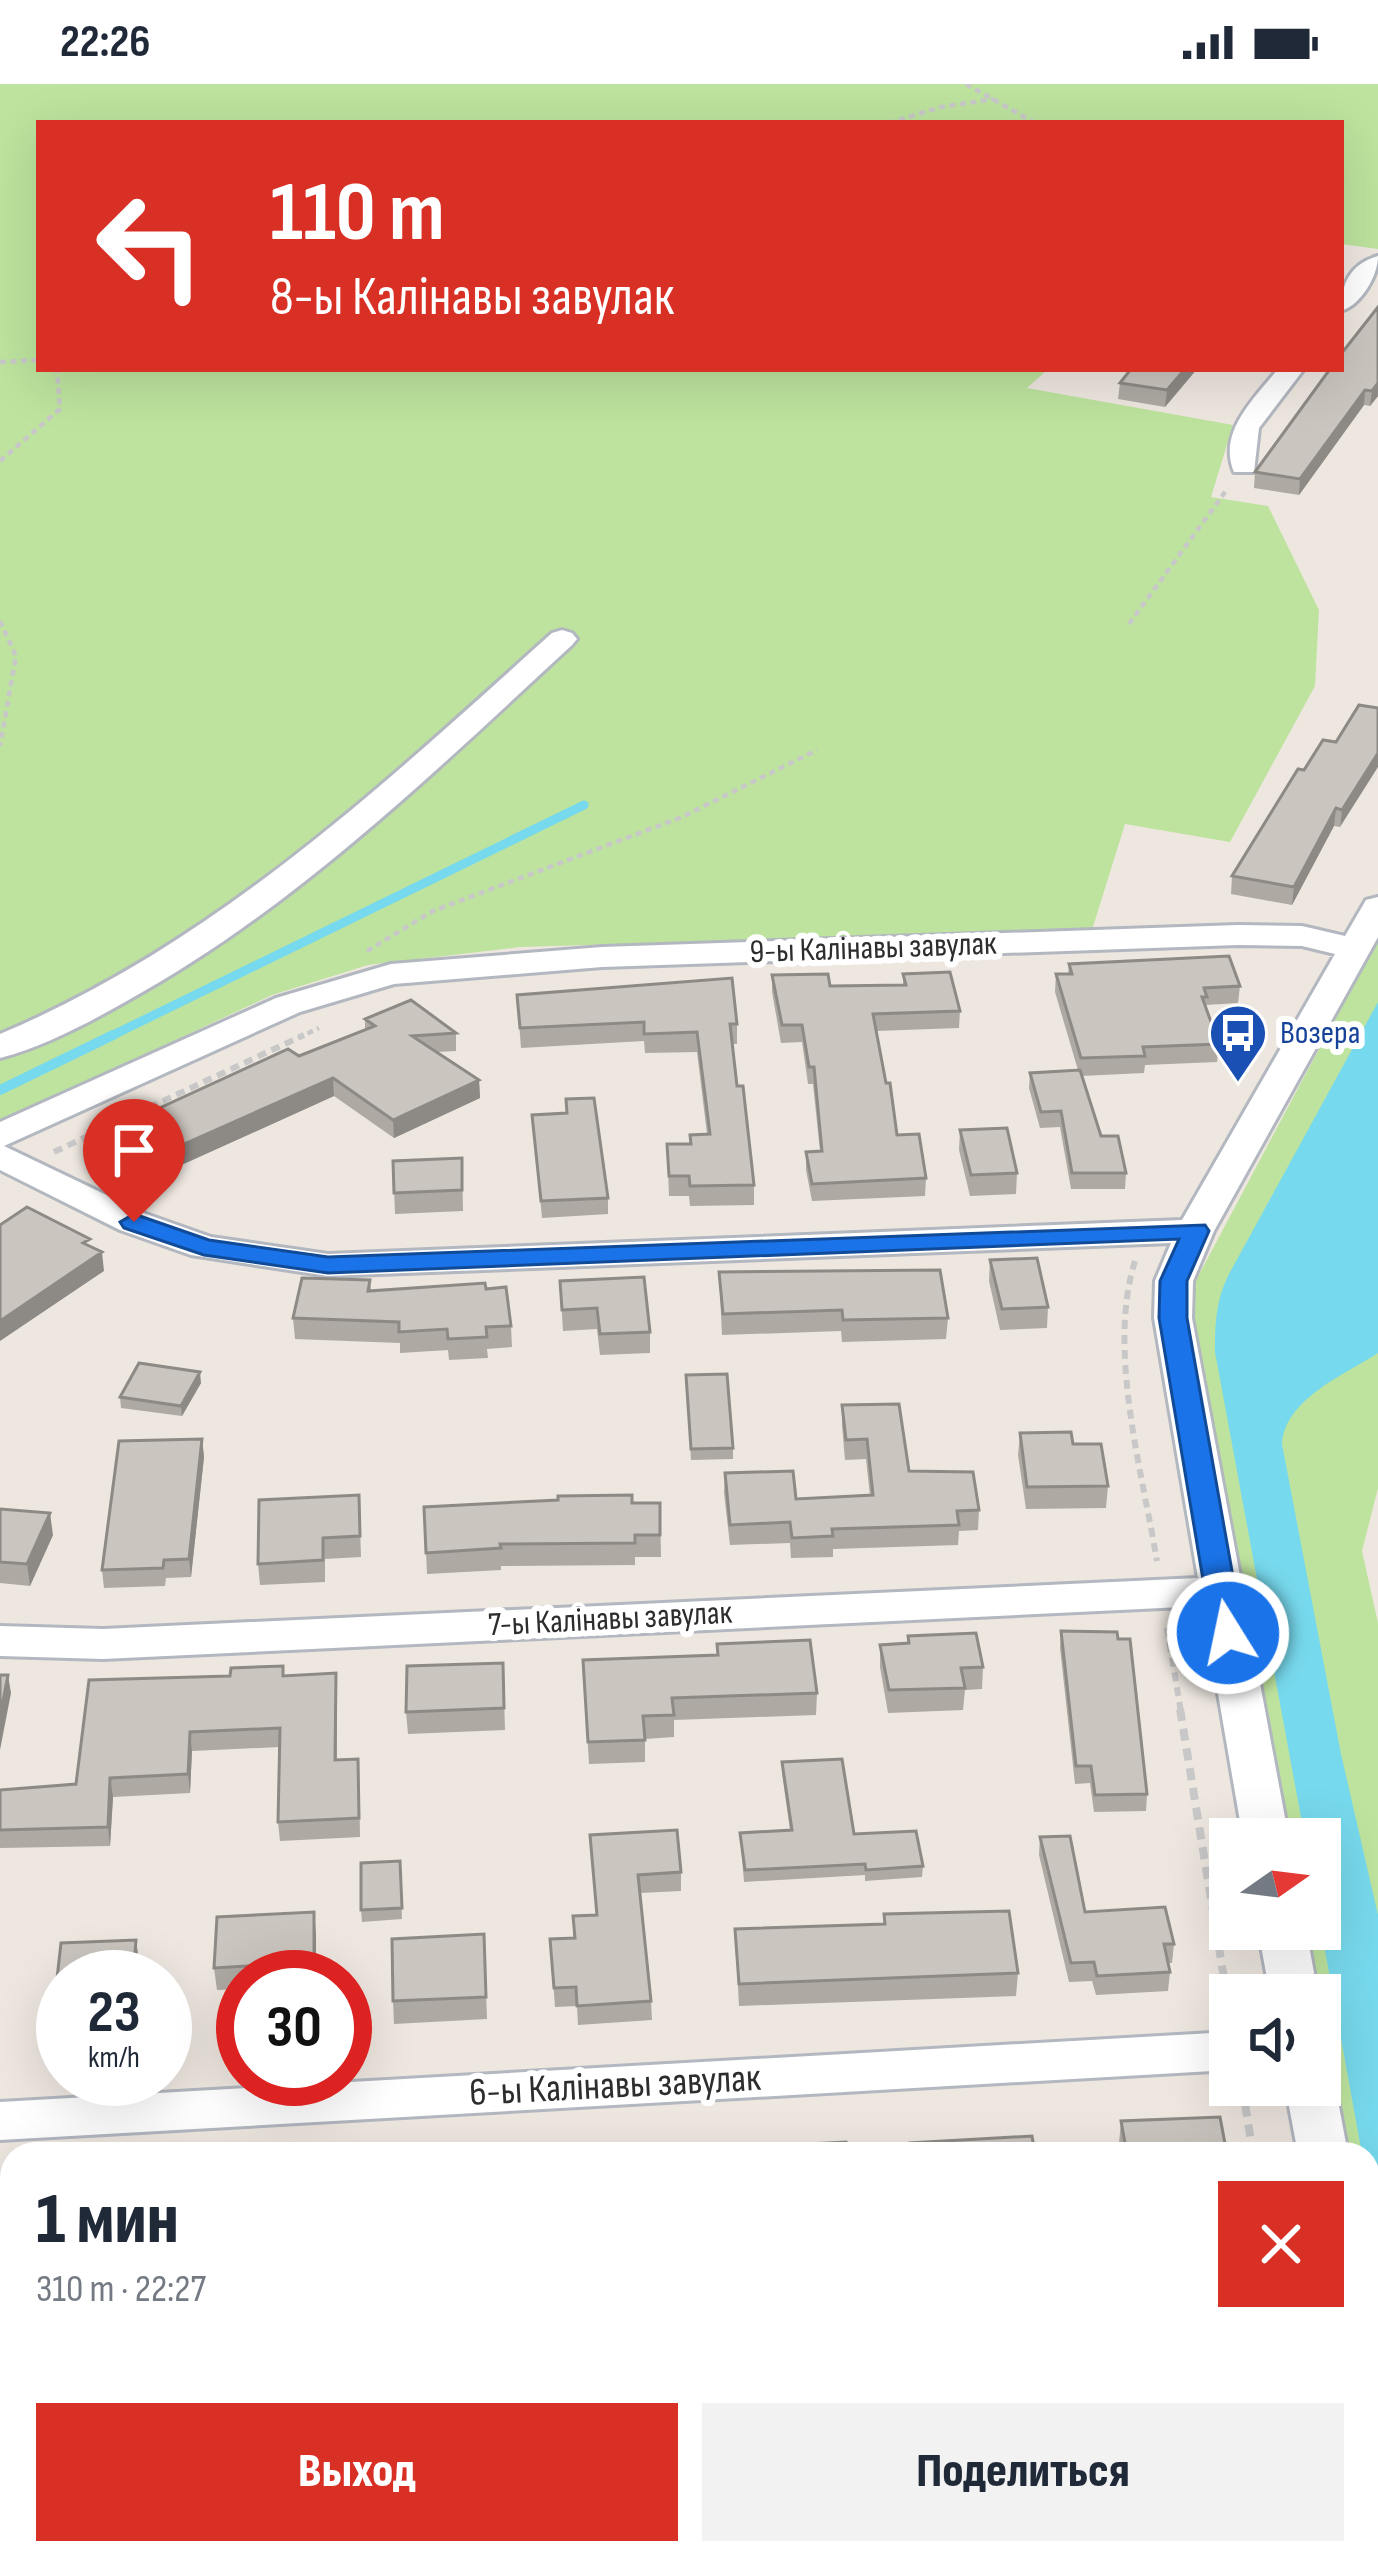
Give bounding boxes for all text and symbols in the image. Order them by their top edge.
text: 22:26 [60,15,150,70]
text: 110 m [270,163,445,264]
icon: left [72,168,228,324]
text: 8-ы Калінавы завулак [270,265,674,330]
street label: 9-ы Калінавы завулак [749,924,998,972]
bus stop icon: Возера [1207,1002,1269,1084]
place label: Возера [1280,1013,1360,1053]
pin [83,1099,185,1222]
icon: arrive [101,1117,167,1183]
position arrow [1165,1570,1291,1696]
street label: 7-ы Калінавы завулак [487,1593,733,1645]
north arrow [1209,1818,1341,1950]
map controls [1209,1818,1341,2106]
speed limit sign: 30 [216,1950,372,2106]
button: sound [1209,1974,1341,2106]
text: 23 [87,1977,141,2049]
text: km/h [88,2040,140,2076]
street label: 6-ы Калінавы завулак [468,2055,762,2117]
text: 1 мин [36,2177,179,2264]
button: close [1218,2181,1344,2307]
text: 310 m · 22:27 [36,2266,206,2313]
button: Выход [36,2403,678,2541]
button: Поделиться [702,2403,1344,2541]

